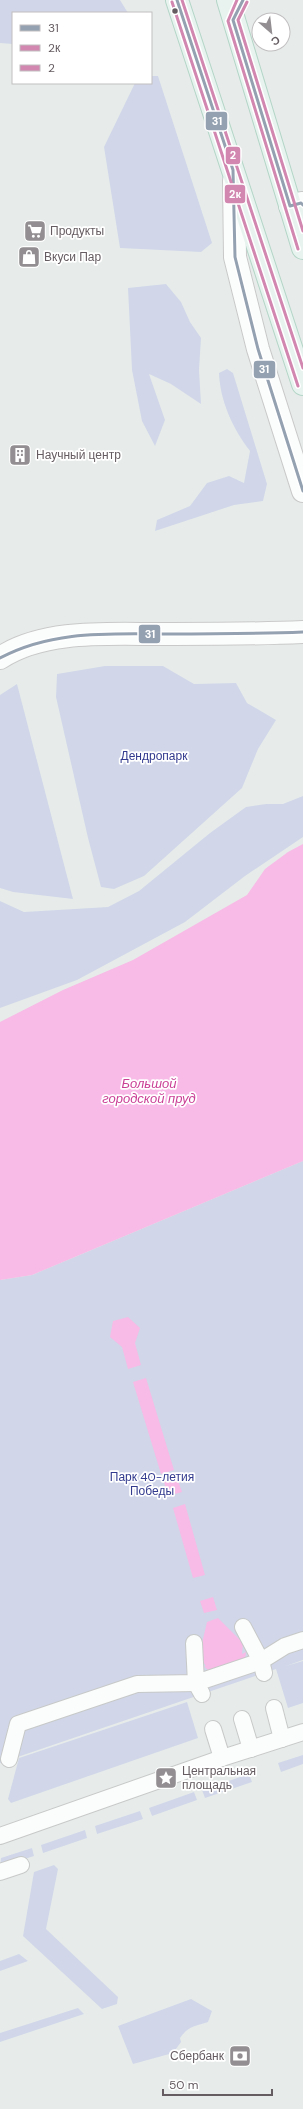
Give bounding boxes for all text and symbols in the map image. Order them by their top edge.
unlabelled marker [170,6,180,16]
legend [12,12,152,84]
north arrow [251,12,291,52]
text: 31 [48,20,59,36]
text: С [269,33,282,49]
text: 2к [48,40,61,56]
text: 2 [48,60,55,76]
line badge: 31 [205,111,228,131]
text: 31 [212,114,222,128]
line badge: 2 [225,146,241,165]
text: 2 [230,148,236,162]
line badge: 2к [224,184,246,204]
text: 2к [229,187,241,201]
supermarket icon: Продукты [22,218,48,244]
place label: Продукты [50,223,104,239]
shop icon: Вкуси Пар [16,244,42,270]
place label: Вкуси Пар [44,249,101,265]
line badge: 31 [253,360,276,379]
text: 31 [259,362,269,376]
building icon: Научный центр [7,442,33,468]
place label: Научный центр [36,447,121,463]
line badge: 31 [138,624,161,644]
text: 31 [145,627,155,641]
park label: Дендропарк [121,748,188,764]
water label: Большой городской пруд [102,1075,196,1107]
park label: Парк 40-летия Победы [110,1469,194,1499]
place label: Центральная площадь [182,1763,256,1793]
place icon: Центральная площадь [153,1765,179,1791]
bank icon: Сбербанк [227,2043,253,2069]
place label: Сбербанк [170,2048,225,2064]
scale bar [163,2071,272,2097]
text: 50 m [169,2077,198,2093]

